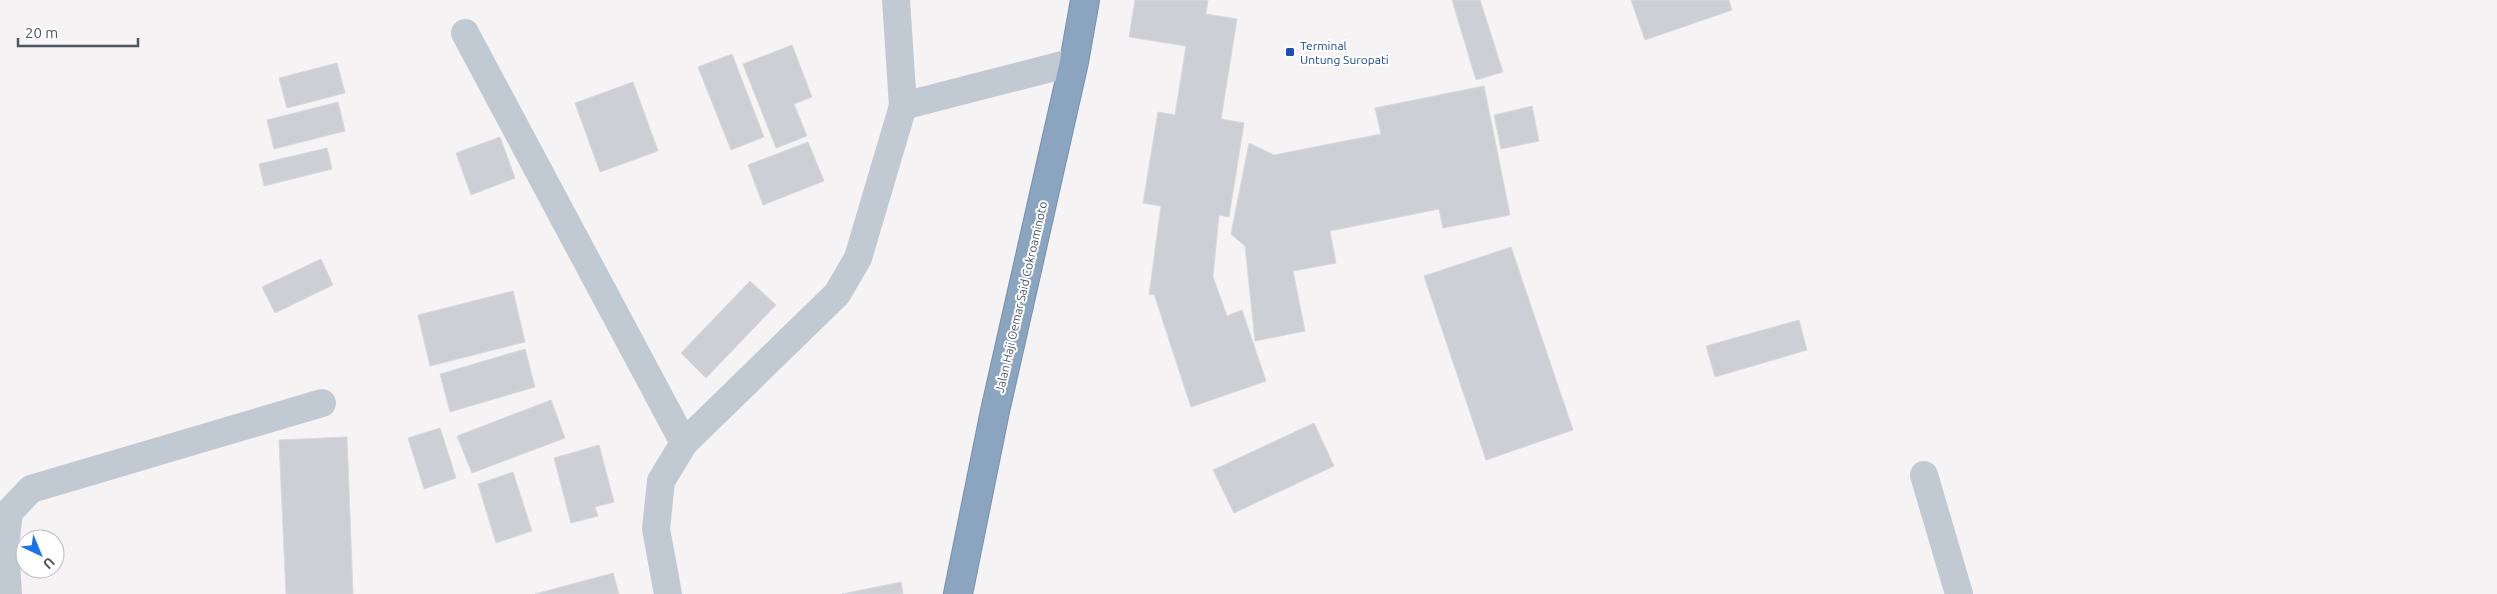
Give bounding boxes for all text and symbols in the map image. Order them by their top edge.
scale bar [18,15,138,47]
text: 20 m [25,24,58,41]
place label: Terminal Untung Suropati [1300,39,1389,66]
marker: Terminal Untung Suropati [1284,46,1296,58]
street label: Jalan Haji Oemar Said Cokroaminoto [993,200,1049,394]
north arrow [15,529,65,579]
text: U [40,554,58,573]

